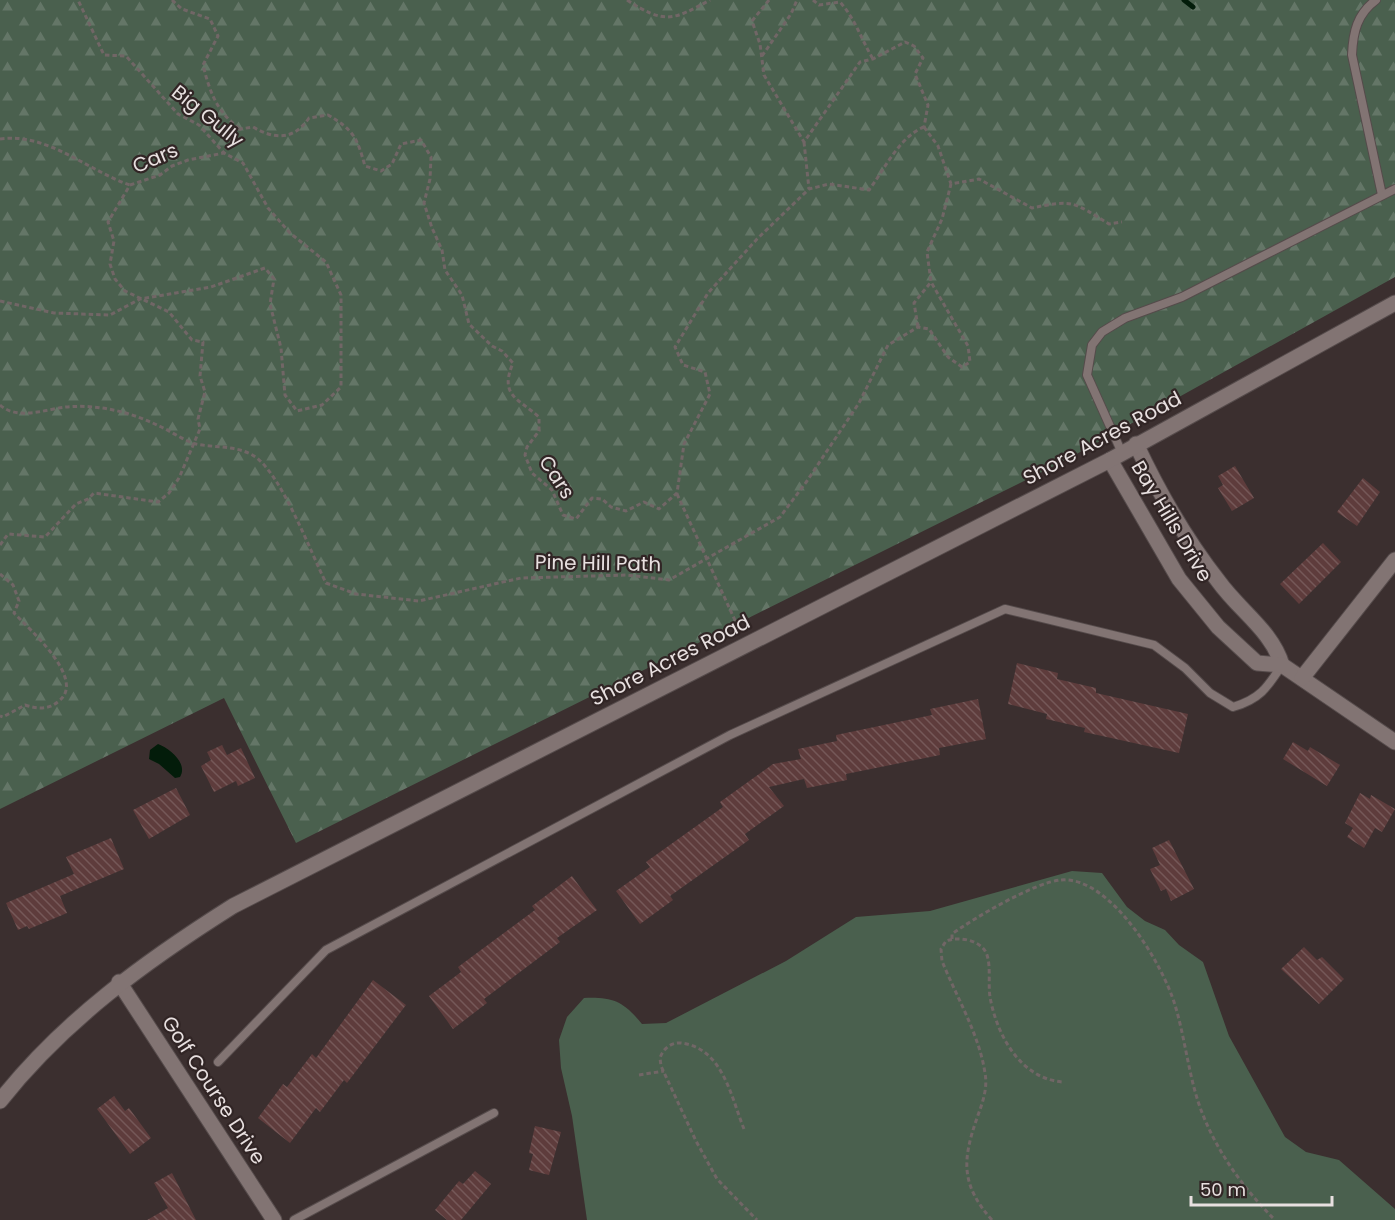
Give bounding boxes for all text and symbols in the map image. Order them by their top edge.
street label: Big Gully [166,78,250,154]
street label: Cars [128,136,182,180]
street label: Shore Acres Road [1018,384,1186,492]
street label: Cars [532,450,582,504]
street label: Bay Hills Drive [1125,455,1219,587]
street label: Pine Hill Path [535,548,661,578]
street label: Shore Acres Road [585,608,755,712]
street label: Golf Course Drive [155,1010,273,1170]
scale bar [1191,1169,1332,1207]
text: 50 m [1200,1177,1246,1202]

